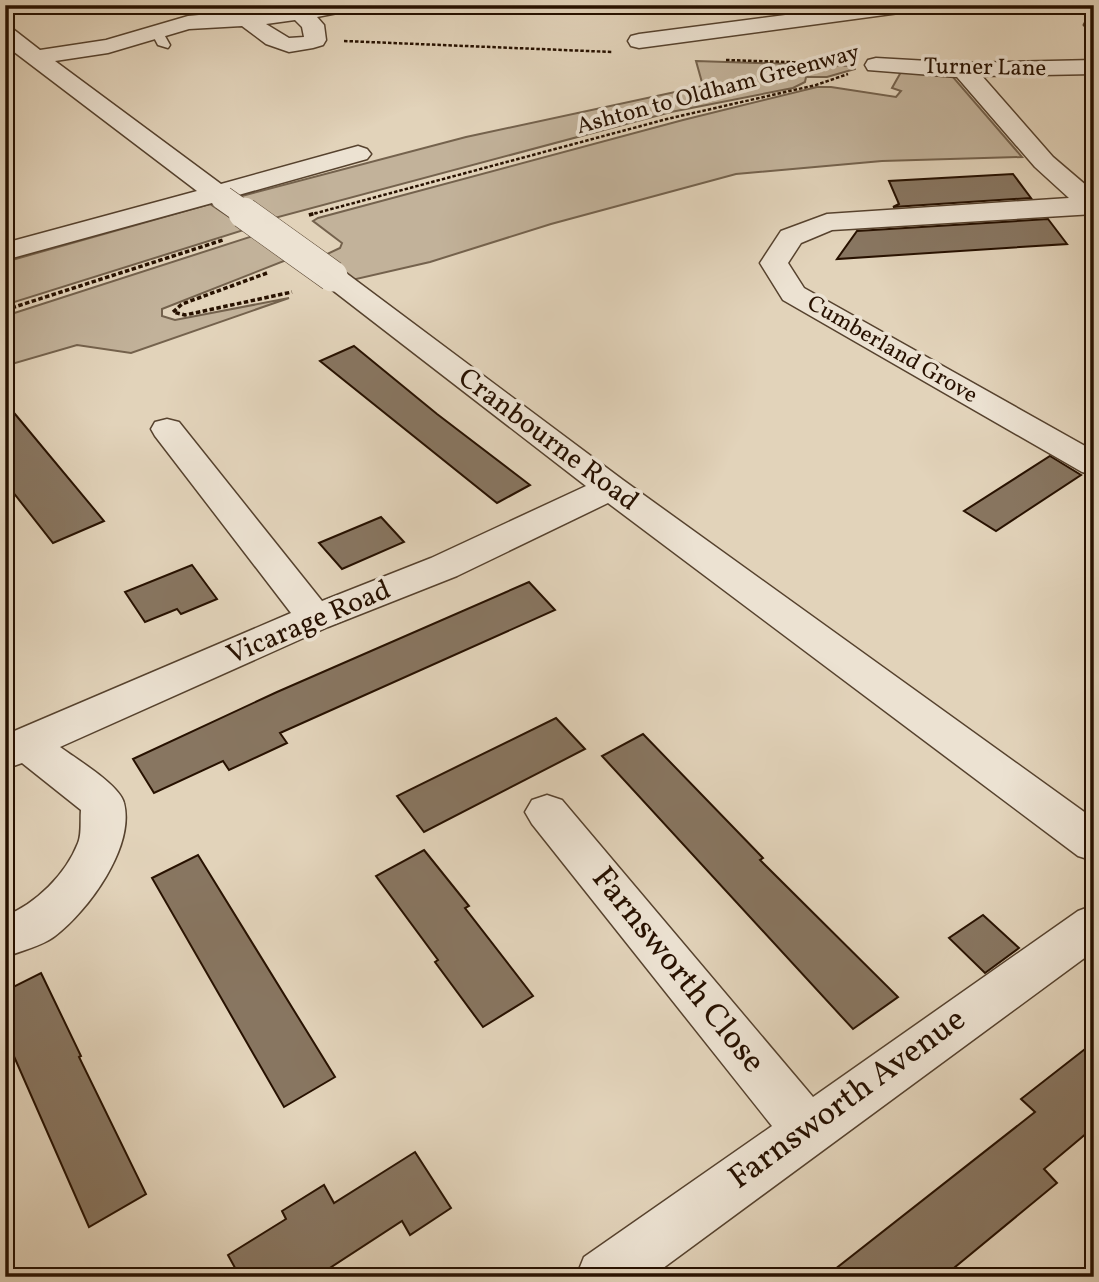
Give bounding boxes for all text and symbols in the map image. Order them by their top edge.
street label: Ashton to Oldham Greenway [573,37,864,143]
street label: Turner Lane [923,51,1047,85]
street label: Cumberland Grove [801,288,983,412]
street label: Cranbourne Road [450,359,646,521]
street label: Vicarage Road [221,571,397,675]
street label: Farnsworth Close [579,858,775,1084]
street label: Farnsworth Avenue [720,998,976,1202]

